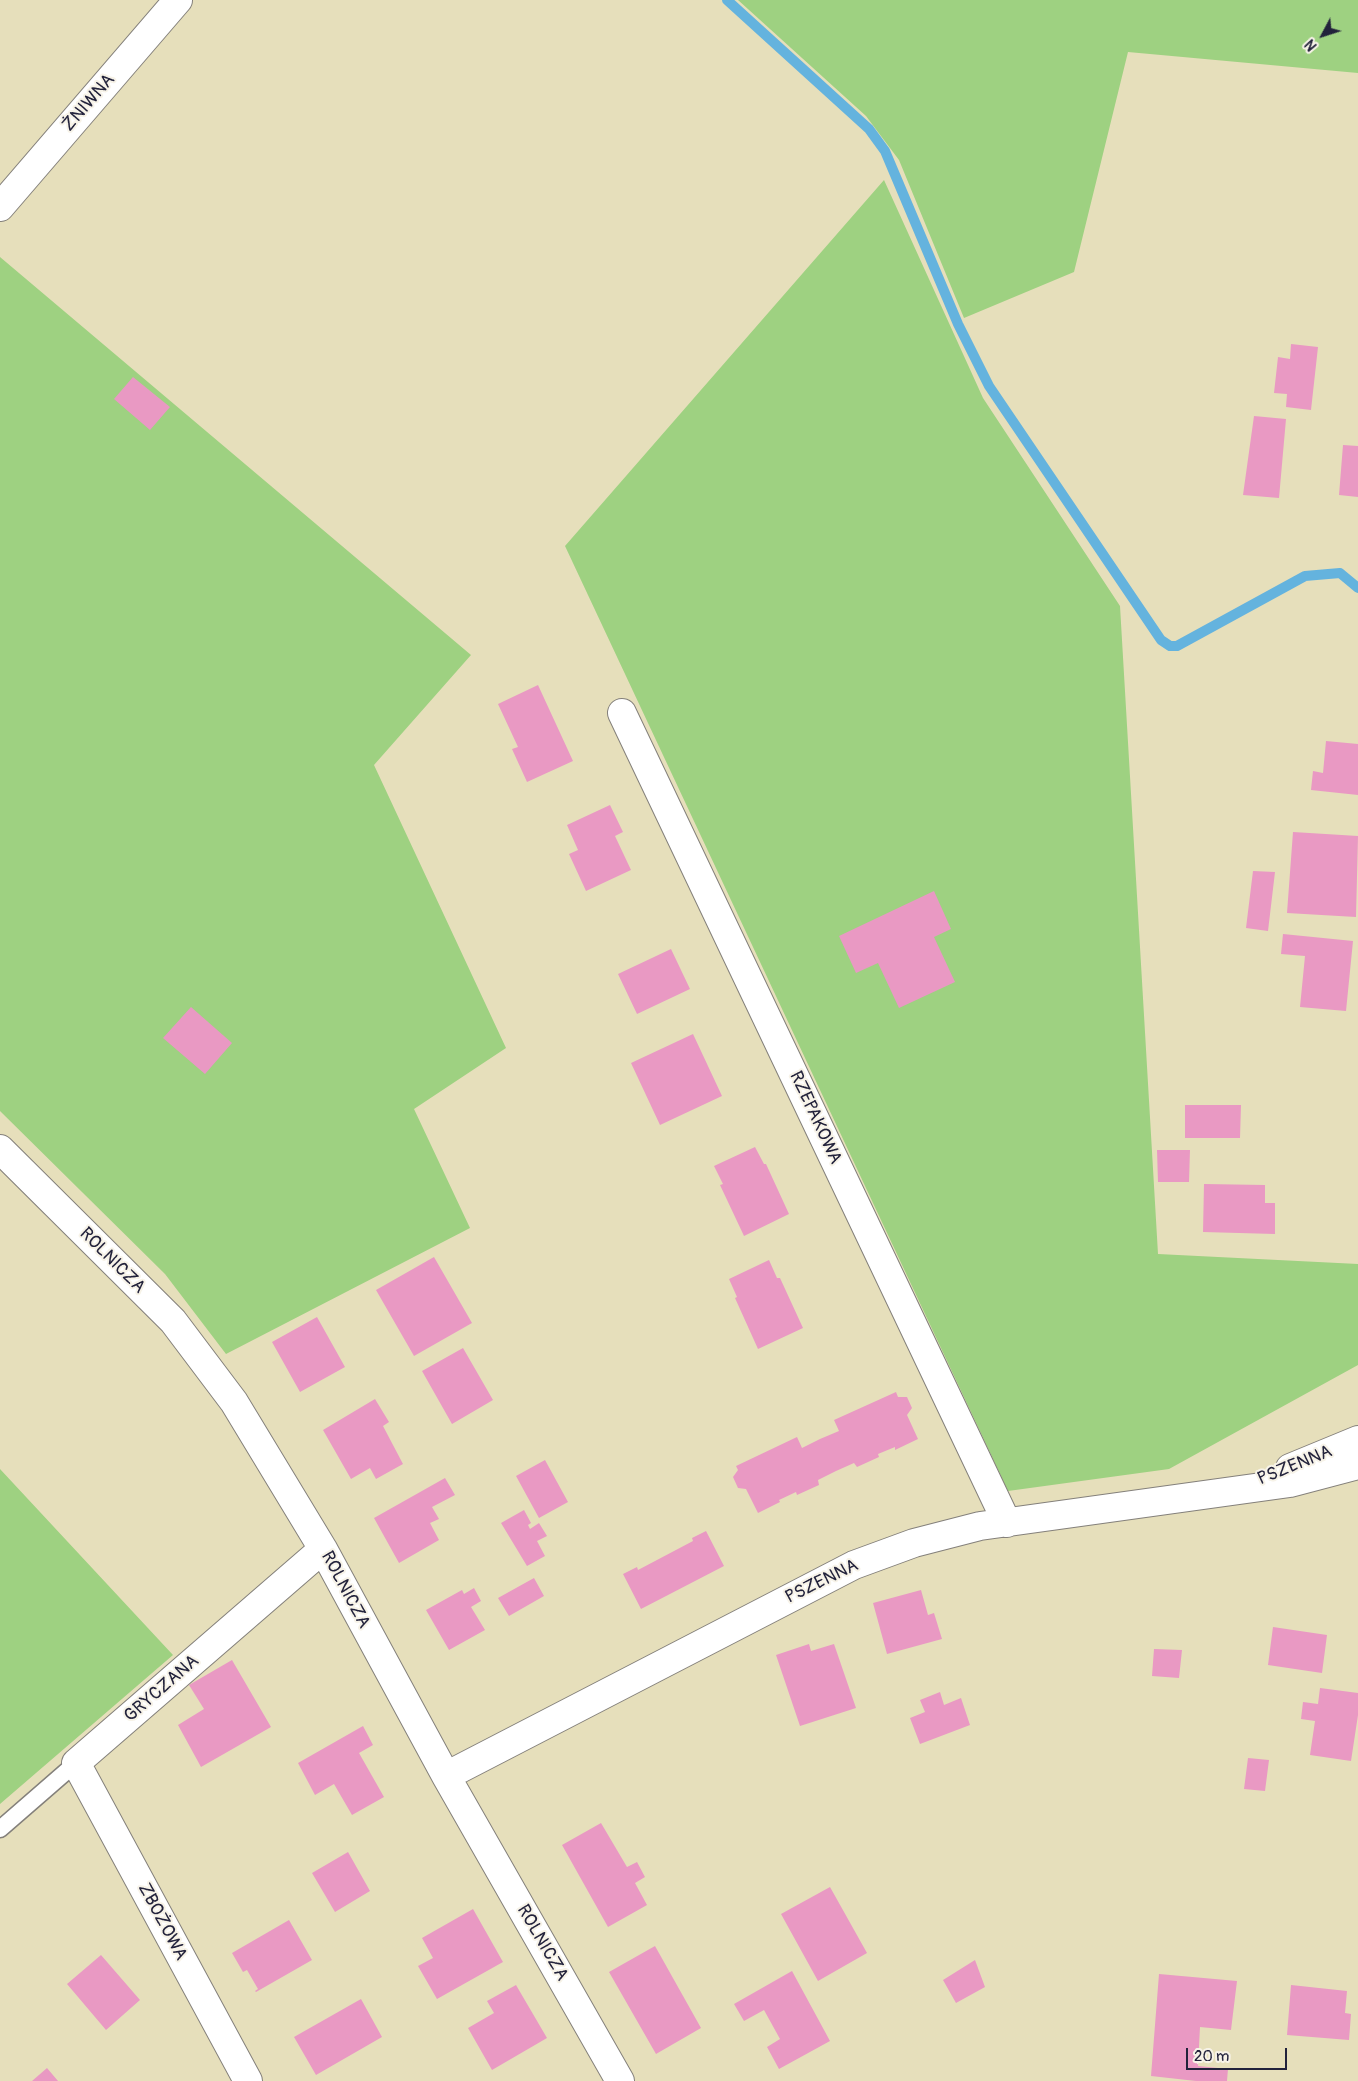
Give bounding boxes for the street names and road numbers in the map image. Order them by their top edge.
street label: ŻNIWNA [58,70,120,136]
street label: RZEPAKOWA [784,1068,846,1168]
street label: ROLNICZA [75,1224,149,1298]
street label: PSZENNA [1255,1441,1335,1491]
street label: ROLNICZA [316,1548,374,1632]
street label: PSZENNA [782,1555,862,1609]
street label: GRYCZANA [120,1651,204,1727]
street label: ZBOŻOWA [133,1880,191,1964]
street label: ROLNICZA [512,1901,572,1985]

